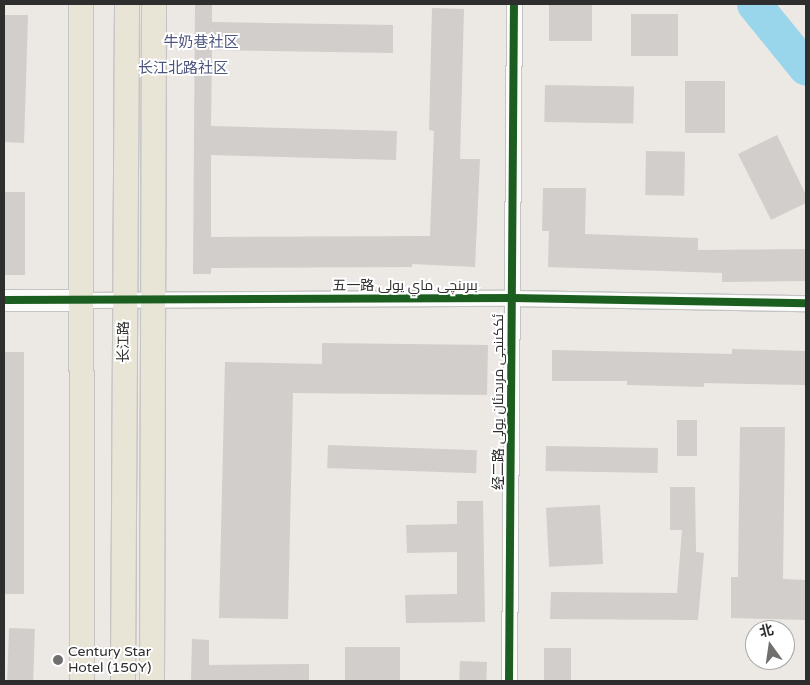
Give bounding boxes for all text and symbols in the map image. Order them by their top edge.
district label: 牛奶巷社区 [164,34,238,52]
district label: 长江北路社区 [138,60,228,78]
street label: 五一路 بىرىنچى ماي يولى [332,278,478,294]
street label: 经二路 ئككىنجى مرىدىئان يولى [491,314,507,490]
street label: 长江路 [116,321,132,363]
north arrow [745,620,795,670]
text: 北 [758,621,775,641]
place label: Century Star Hotel (150Y) [68,644,151,676]
marker: Century Star Hotel (150Y) [52,654,64,666]

